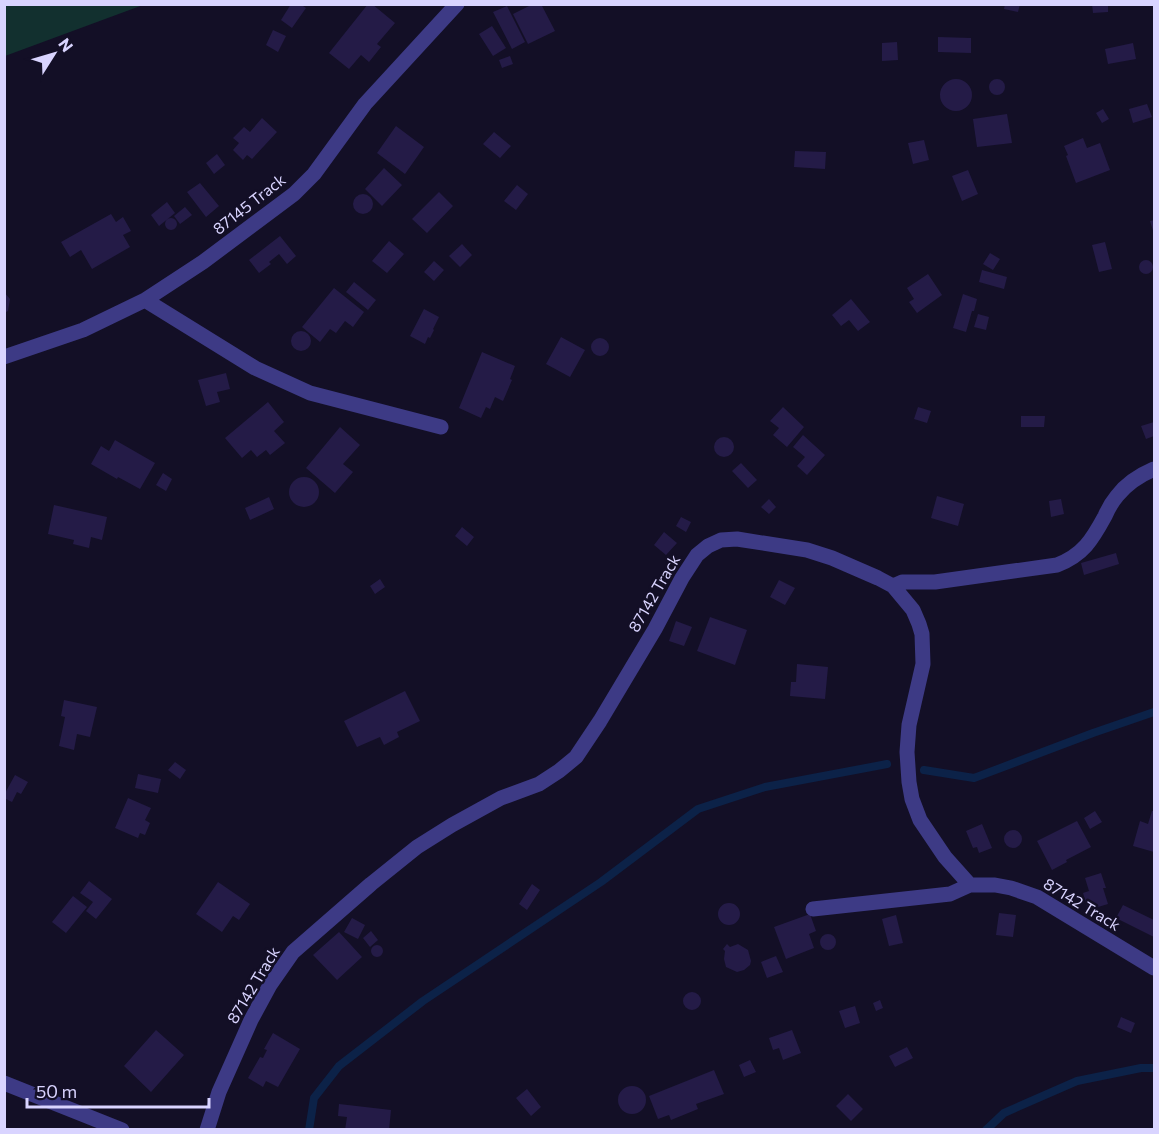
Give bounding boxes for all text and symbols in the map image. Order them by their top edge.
north arrow [24,24,84,84]
text: N [55,34,78,55]
street label: 87145 Track [209,169,289,238]
street label: 87142 Track [624,550,684,635]
street label: 87142 Track [1040,873,1124,934]
street label: 87142 Track [222,943,283,1027]
scale bar [27,1071,208,1109]
text: 50 m [36,1080,77,1102]

